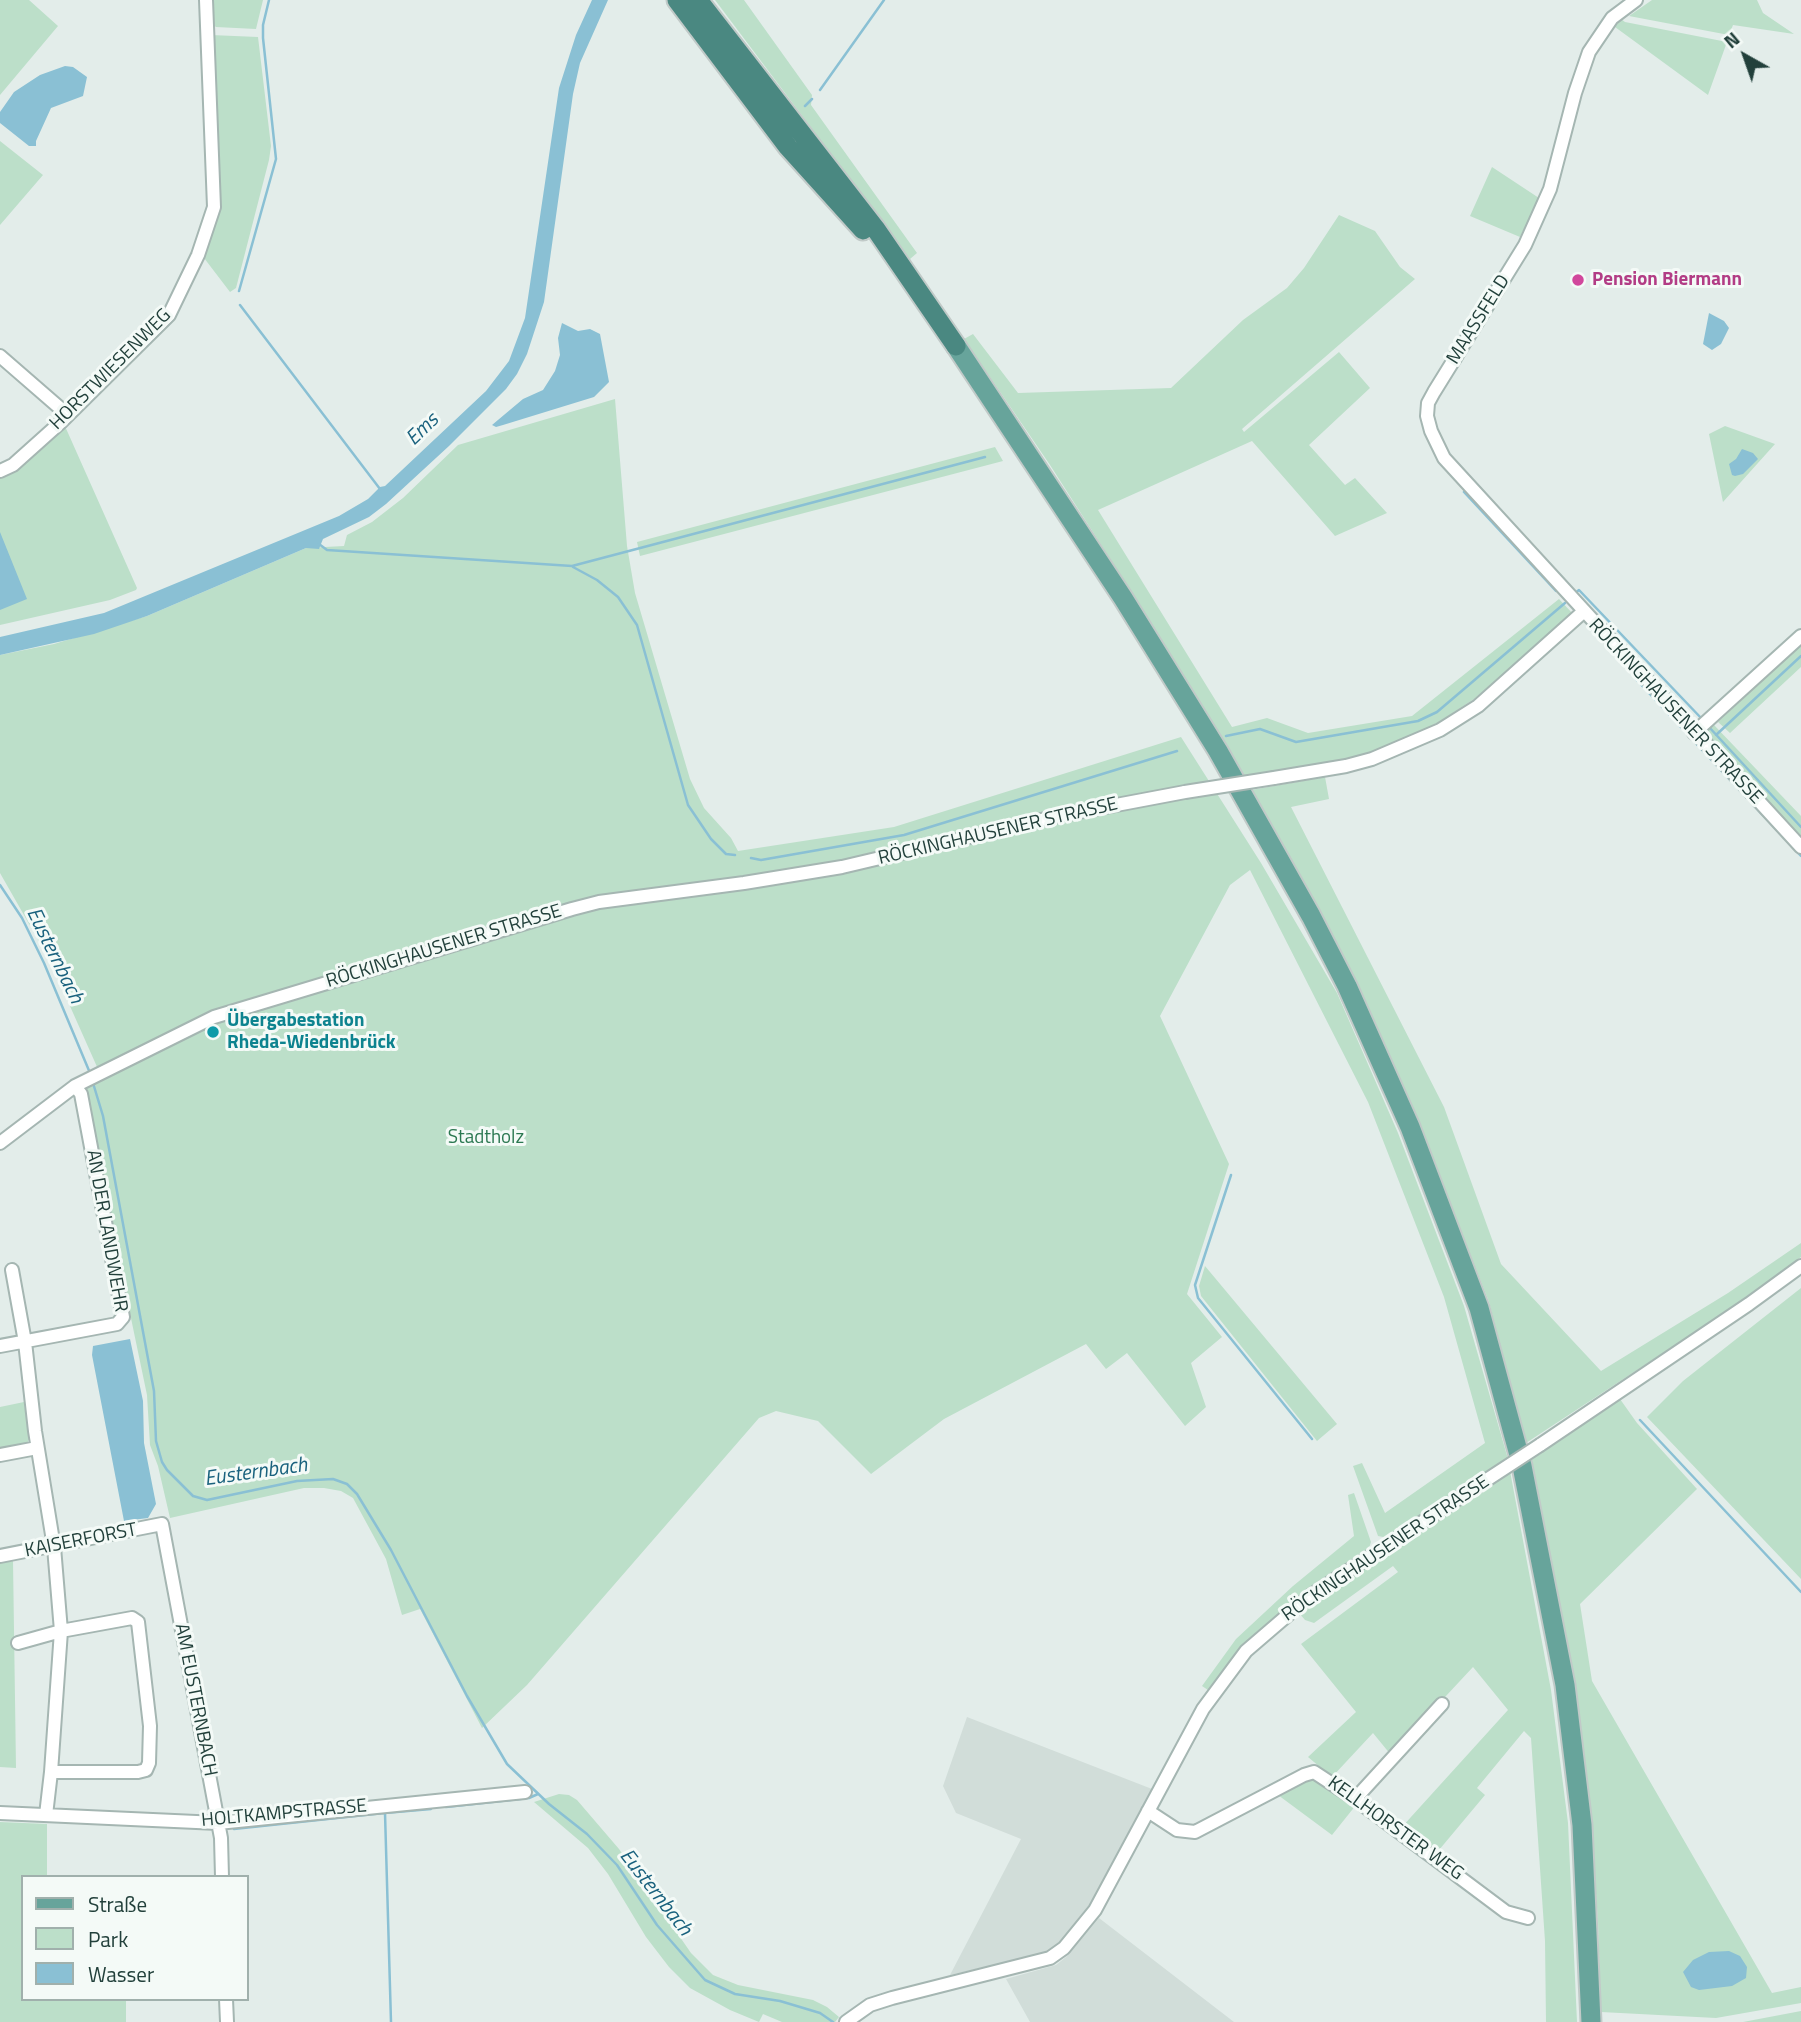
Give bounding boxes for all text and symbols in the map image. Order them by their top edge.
north arrow [1710,21,1780,91]
text: N [1717,24,1746,55]
place label: Pension Biermann [1592,269,1742,291]
street label: MAASSFELD [1443,271,1515,369]
marker: Pension Biermann [1570,272,1586,288]
street label: HORSTWIESENWEG [46,305,176,435]
water label: Ems [401,408,445,452]
street label: RÖCKINGHAUSENER STRASSE [1583,615,1767,809]
street label: RÖCKINGHAUSENER STRASSE [876,793,1120,871]
street label: RÖCKINGHAUSENER STRASSE [323,900,565,994]
water label: Eusternbach [20,904,88,1008]
place label: Übergabestation Rheda-Wiedenbrück [227,1010,396,1054]
marker: Übergabestation Rheda-Wiedenbrück [205,1024,221,1040]
park label: Stadtholz [448,1127,524,1149]
street label: AN DER LANDWEHR [81,1148,131,1314]
water label: Eusternbach [203,1453,309,1493]
street label: RÖCKINGHAUSENER STRASSE [1278,1471,1494,1627]
street label: KAISERFORST [23,1519,139,1563]
street label: AM EUSTERNBACH [169,1622,221,1778]
street label: KELLHORSTER WEG [1323,1772,1467,1886]
street label: HOLTKAMPSTRASSE [200,1795,368,1833]
water label: Eusternbach [613,1845,697,1941]
legend [21,1875,248,2001]
text: Straße [88,1888,147,1920]
text: Park [88,1923,128,1955]
text: Wasser [88,1958,154,1990]

